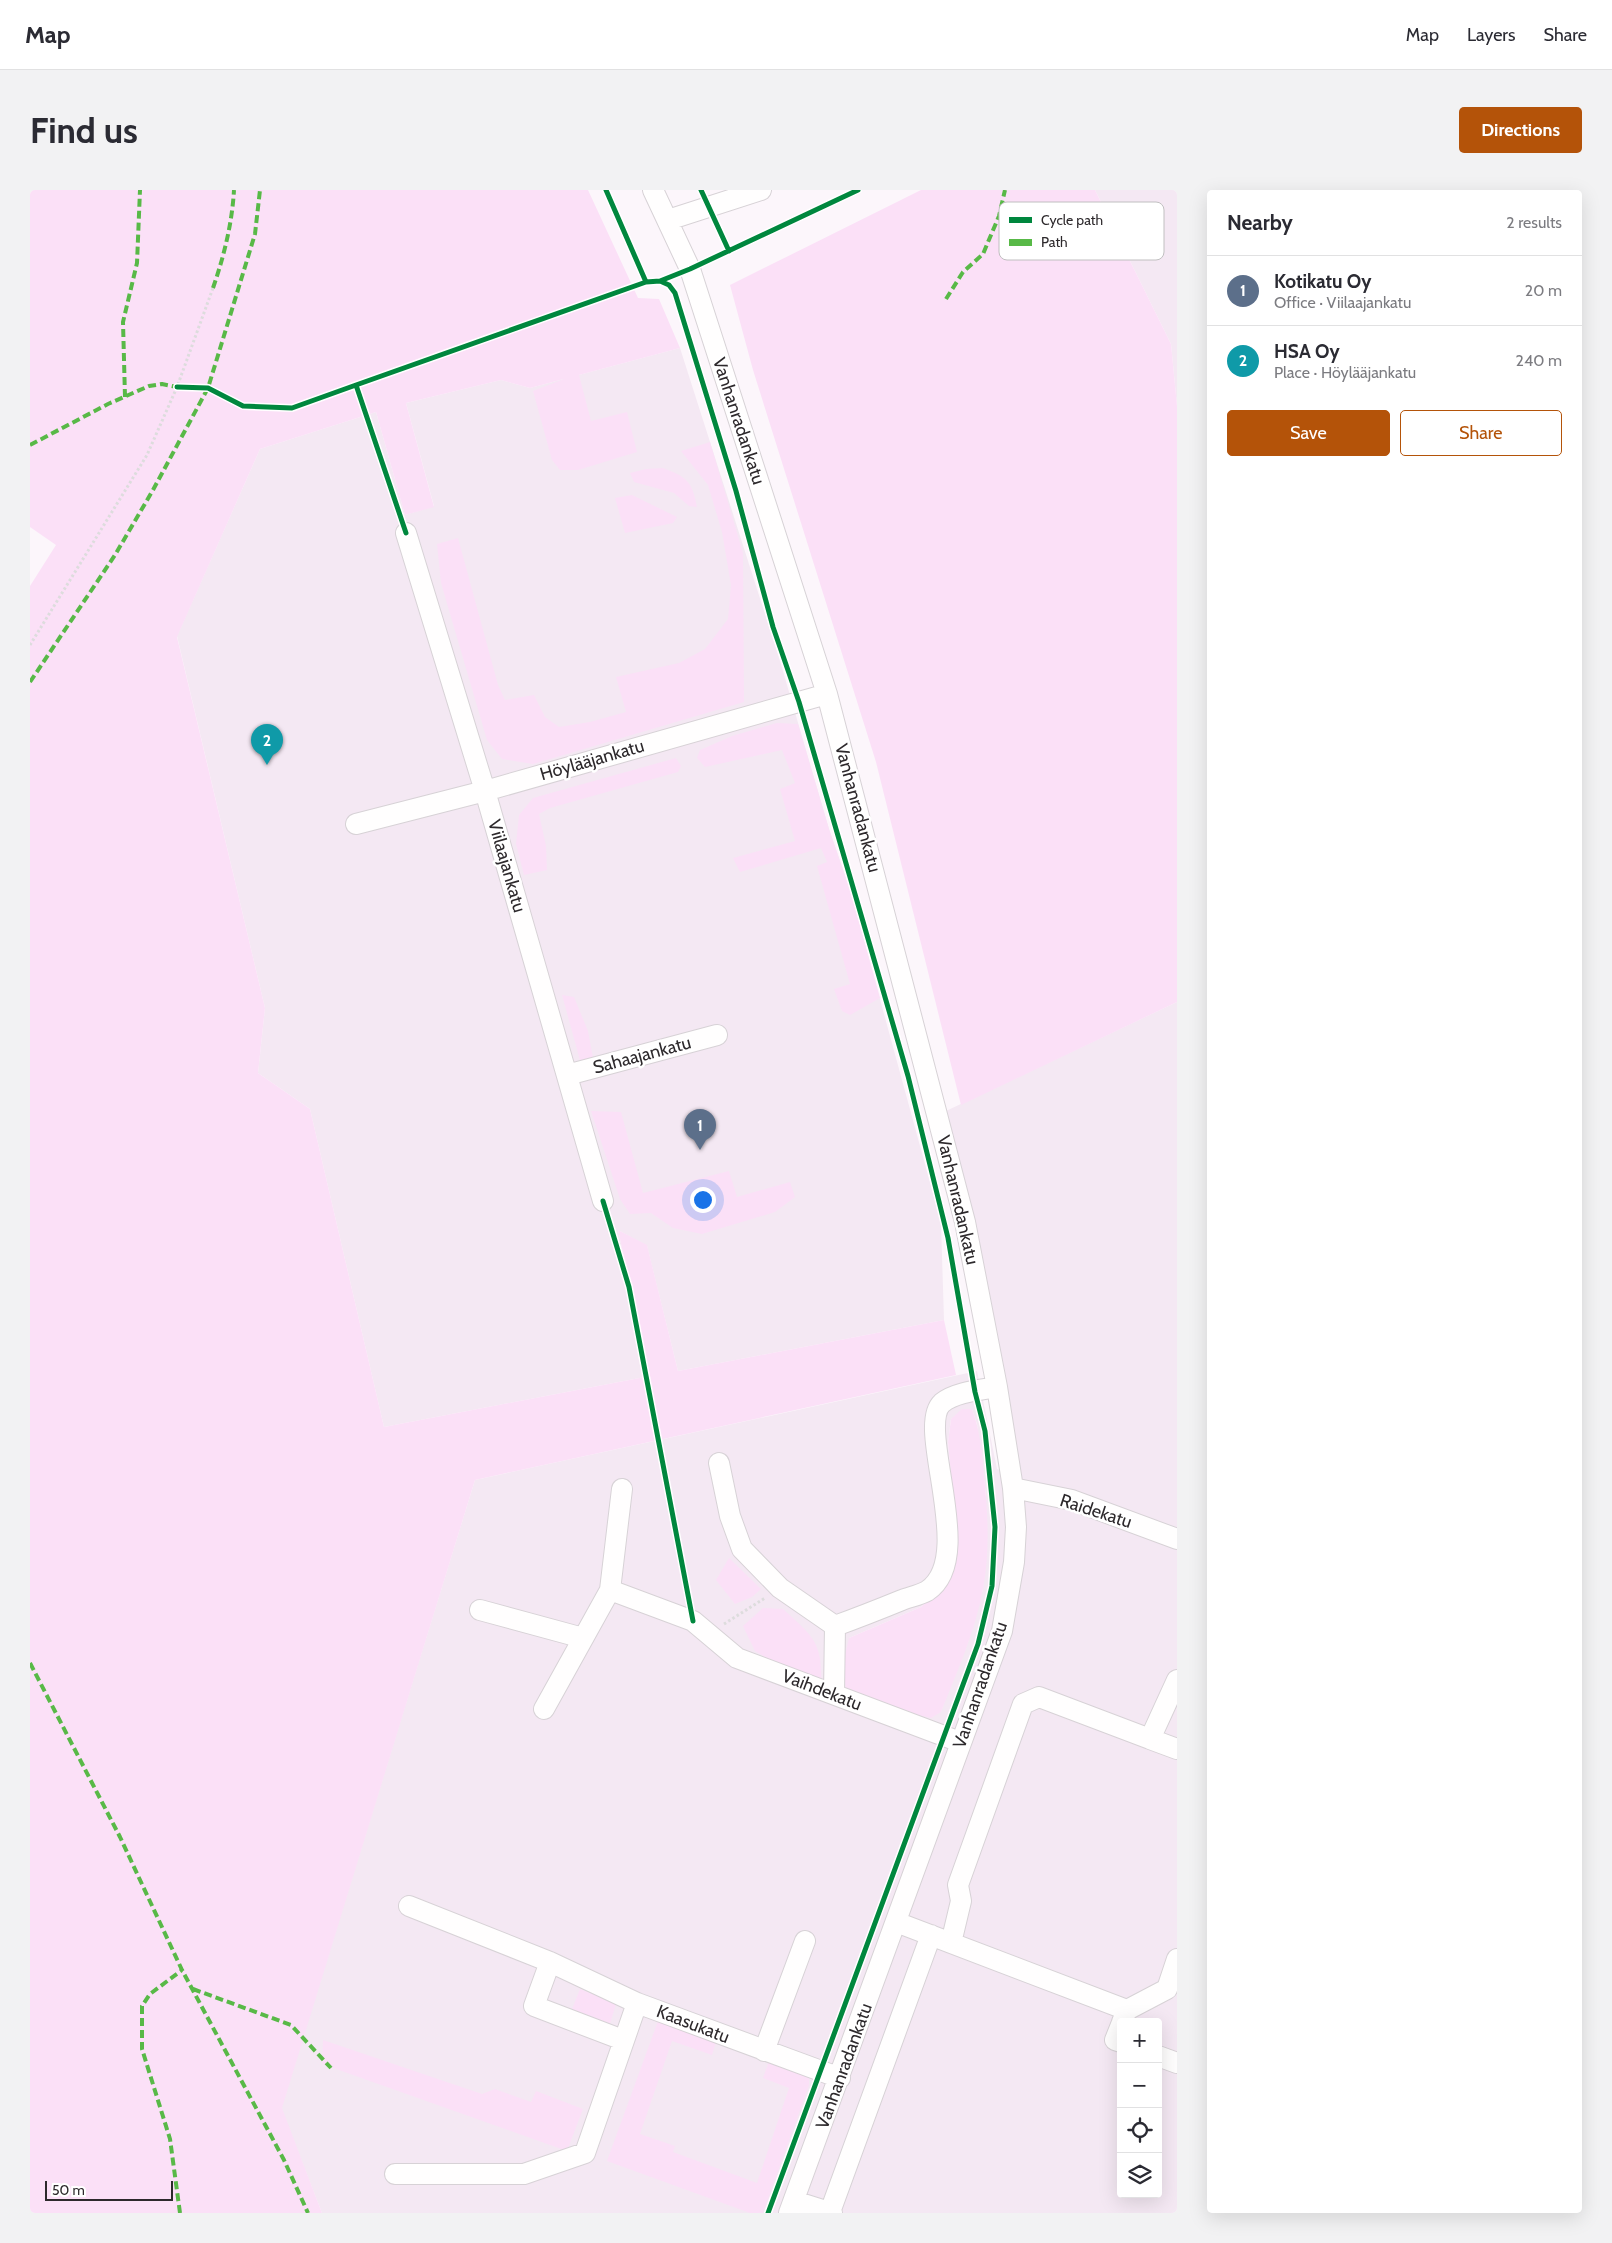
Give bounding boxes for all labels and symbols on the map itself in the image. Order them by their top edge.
legend [999,202,1164,260]
text: Cycle path [1041,211,1103,229]
text: Path [1041,233,1068,251]
street label: Vanhanradankatu [708,355,770,487]
pin: 2 [251,724,283,765]
street label: Höylääjankatu [537,735,647,785]
street label: Vanhanradankatu [830,741,886,875]
street label: Viilaajankatu [483,817,531,915]
street label: Sahaajankatu [591,1031,693,1079]
pin: 1 [684,1109,716,1150]
street label: Vanhanradankatu [932,1133,984,1267]
your location [690,1187,716,1213]
street label: Raidekatu [1057,1489,1135,1533]
street label: Vanhanradankatu [948,1619,1012,1751]
street label: Vaihdekatu [779,1665,865,1715]
street label: Kaasukatu [653,2000,733,2048]
street label: Vanhanradankatu [811,2000,877,2132]
scale bar [45,2178,172,2201]

